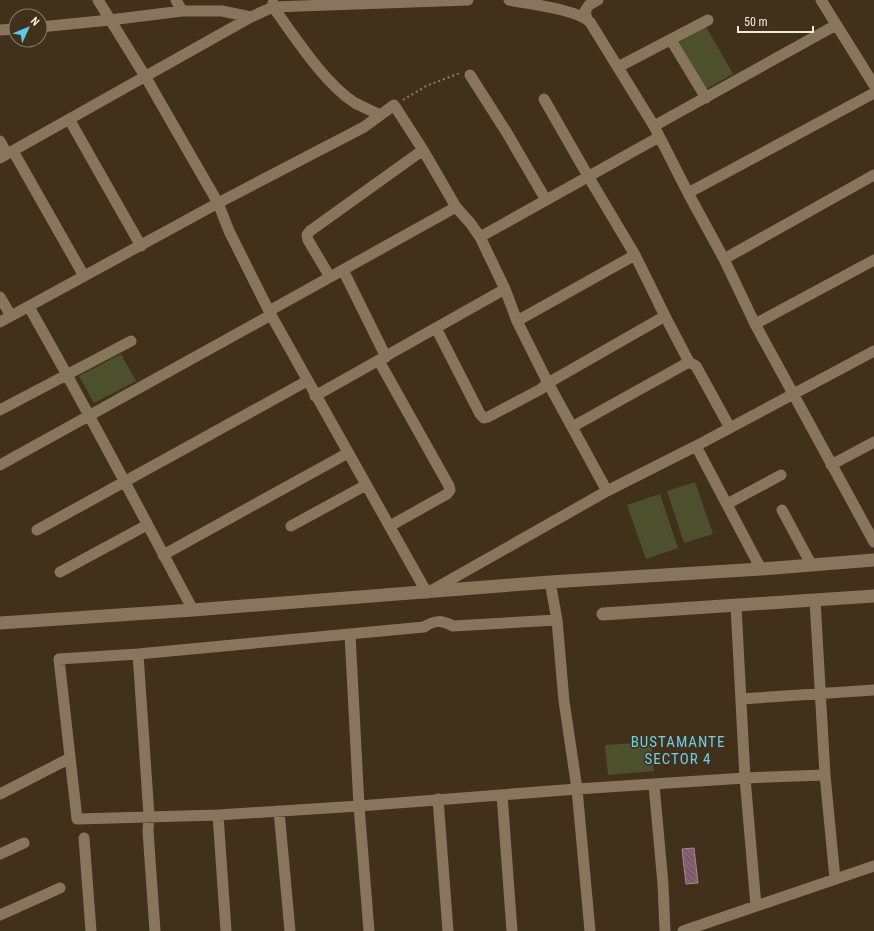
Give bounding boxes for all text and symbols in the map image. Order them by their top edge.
north arrow [8,8,48,48]
scale bar [738,8,813,34]
text: N [28,14,42,29]
text: 50 m [744,15,768,29]
district label: BUSTAMANTE SECTOR 4 [631,733,725,768]

